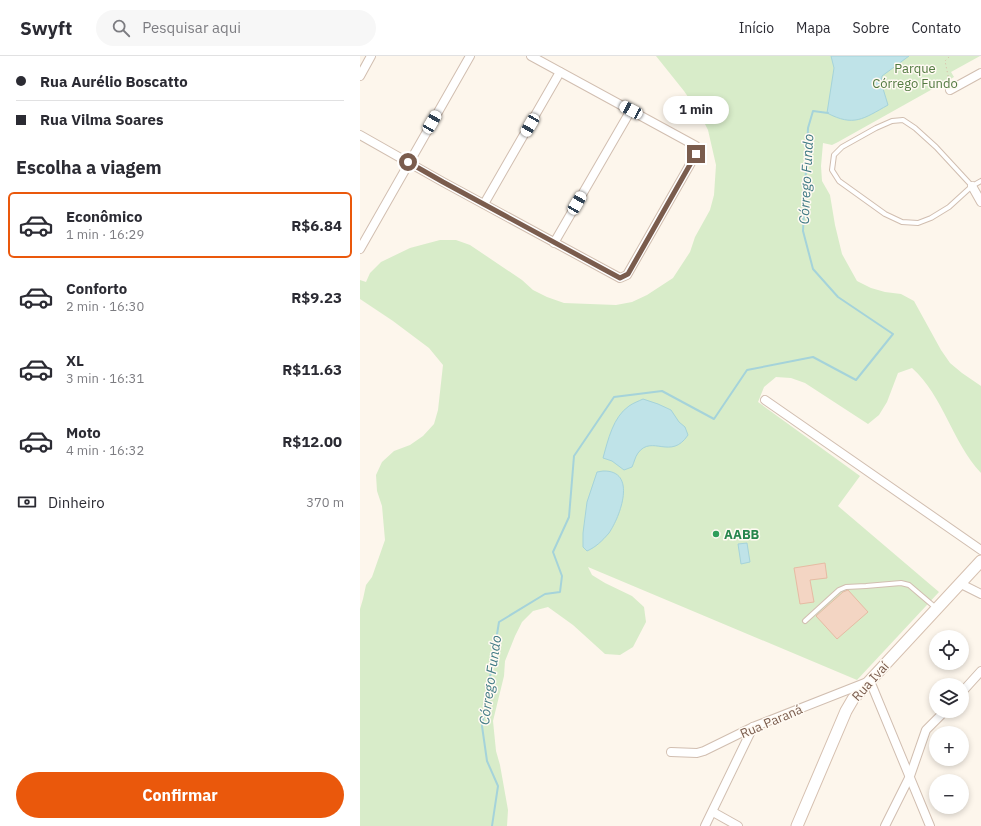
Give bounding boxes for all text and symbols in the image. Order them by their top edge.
search box [96,10,376,46]
text: Swyft [20,16,72,40]
icon: search [110,17,132,39]
text: Pesquisar aqui [142,18,241,37]
text: Início [739,19,774,37]
text: Mapa [796,19,831,37]
text: Sobre [853,19,889,37]
text: Contato [911,19,961,37]
park label: Parque Córrego Fundo [872,60,958,92]
text: Rua Aurélio Boscatto [40,72,188,91]
callout: 1 min [663,96,729,124]
car [618,99,644,121]
text: 1 min [679,101,713,118]
car [421,109,443,135]
text: Rua Vilma Soares [40,110,164,129]
car [519,112,541,138]
water label: Córrego Fundo [795,133,817,225]
route end [687,145,705,163]
route start [399,153,417,171]
text: Escolha a viagem [16,156,162,179]
car [566,190,588,216]
icon: car [18,207,54,243]
text: Econômico [66,207,142,226]
text: R$6.84 [291,216,342,235]
text: 1 min · 16:29 [66,226,144,243]
icon: car [18,279,54,315]
text: Conforto [66,279,127,298]
text: R$9.23 [291,288,342,307]
text: 2 min · 16:30 [66,298,144,315]
icon: car [18,351,54,387]
text: XL [66,351,84,370]
text: R$11.63 [282,360,342,379]
text: 3 min · 16:31 [66,370,144,387]
icon: car [18,423,54,459]
text: Moto [66,423,101,442]
text: R$12.00 [282,432,342,451]
text: 4 min · 16:32 [66,442,144,459]
icon: cash [16,491,38,513]
text: Dinheiro [48,493,105,512]
text: 370 m [306,494,344,511]
place label: AABB [724,526,760,543]
marker: AABB [711,529,721,539]
map controls [929,630,969,814]
button: locate [929,630,969,670]
water label: Córrego Fundo [475,634,505,726]
street label: Rua Ivaí [848,657,893,705]
button: layers [929,678,969,718]
street label: Rua Paraná [737,701,805,742]
button: + [929,726,969,766]
button: Confirmar [16,772,344,818]
button: − [929,774,969,814]

